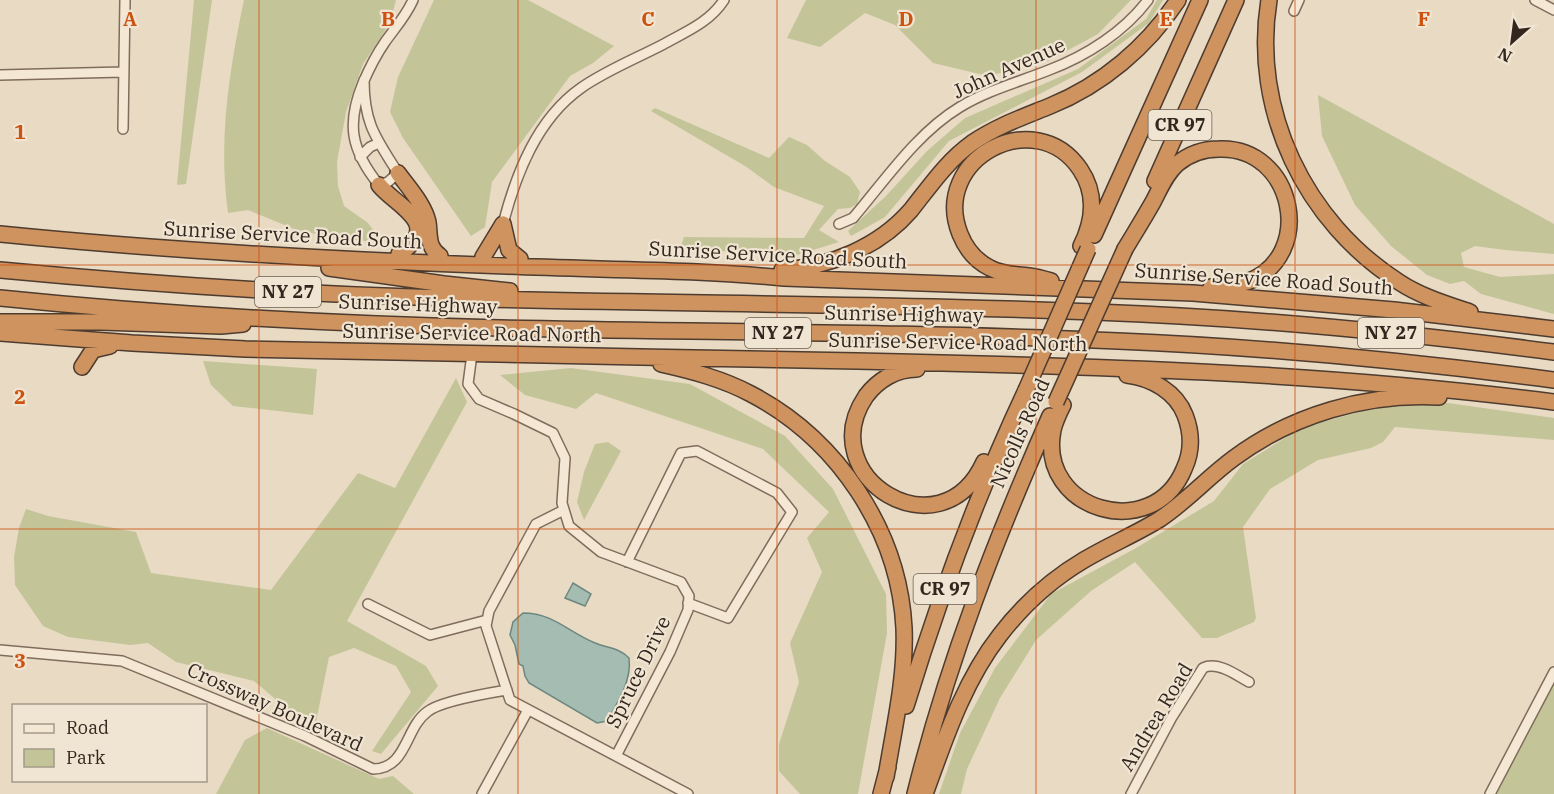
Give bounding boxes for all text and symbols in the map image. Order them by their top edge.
text: A [123,5,137,32]
text: B [381,5,395,32]
text: C [641,5,655,32]
text: D [898,5,914,32]
text: E [1159,5,1173,32]
text: F [1418,5,1430,32]
north arrow [1482,12,1542,72]
street label: John Avenue [948,31,1069,104]
text: N [1495,43,1515,67]
road number: CR 97 [1148,110,1212,140]
text: 1 [14,118,26,145]
street label: Sunrise Service Road South [163,214,423,255]
street label: Sunrise Service Road South [648,234,908,275]
street label: Sunrise Service Road South [1134,256,1394,301]
road number: NY 27 [255,277,321,307]
street label: Sunrise Highway [338,287,498,320]
street label: Sunrise Highway [824,299,984,328]
street label: Sunrise Service Road North [342,317,602,348]
road number: NY 27 [745,318,811,348]
road number: NY 27 [1358,318,1424,348]
street label: Sunrise Service Road North [828,326,1088,357]
street label: Nicolls Road [983,374,1056,492]
text: 2 [14,383,26,410]
road number: CR 97 [914,574,976,604]
street label: Spruce Drive [599,611,676,732]
text: 3 [14,647,26,674]
street label: Crossway Boulevard [183,656,367,757]
street label: Andrea Road [1113,658,1198,776]
legend [12,704,207,782]
text: Road [66,716,109,739]
text: Park [66,746,106,769]

